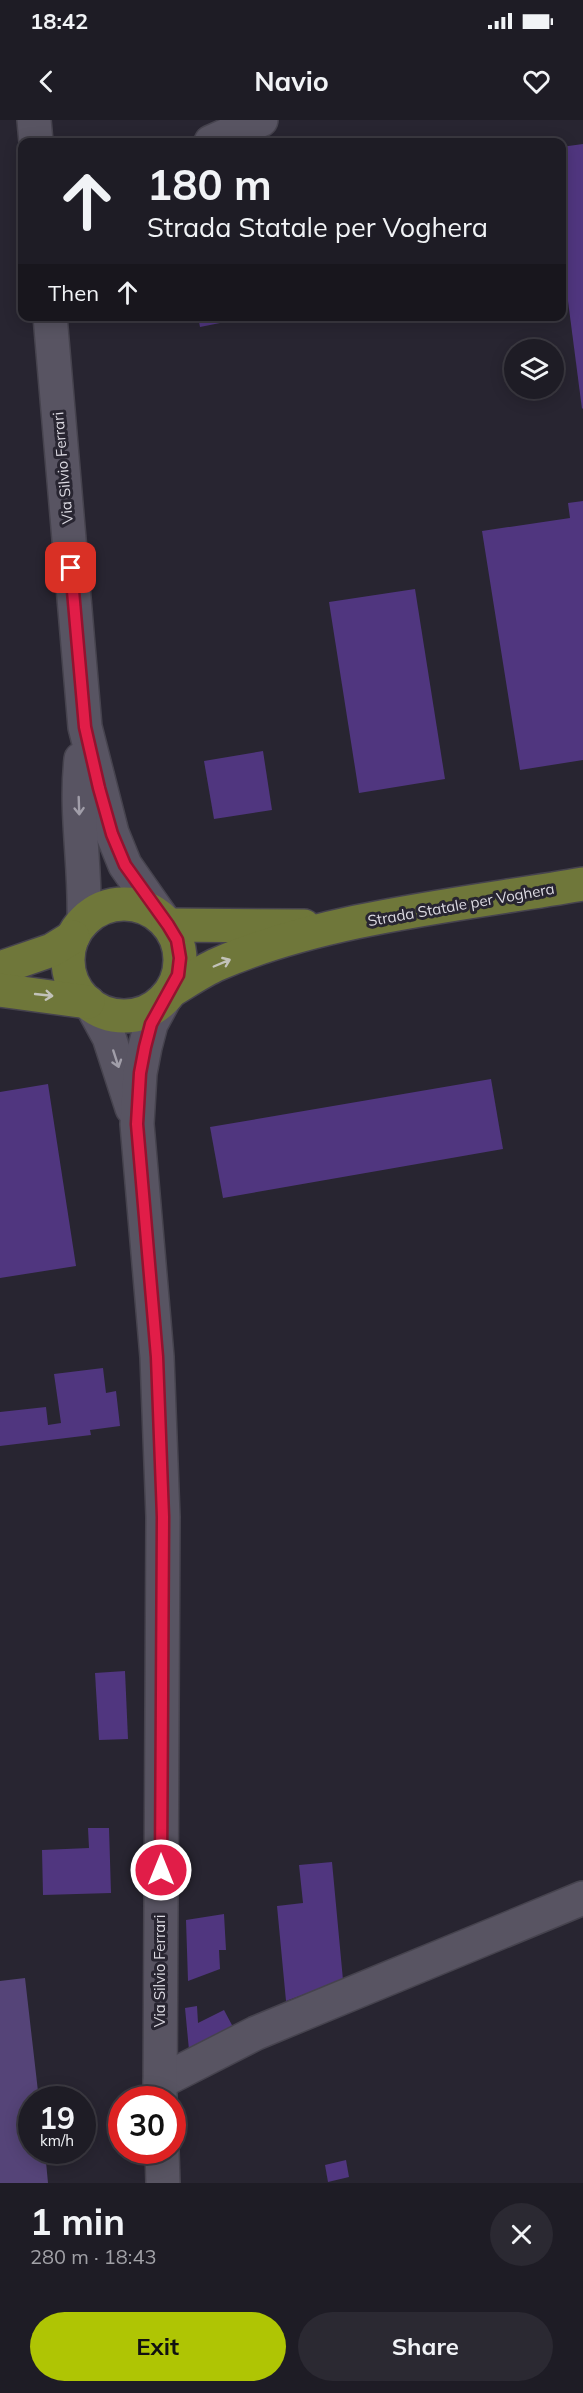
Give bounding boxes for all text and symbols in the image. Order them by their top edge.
text: 18:42 [30,7,88,35]
text: Navio [254,64,329,98]
icon: back [30,65,63,98]
icon: heart [520,65,553,98]
text: 180 m [147,158,272,211]
icon: ahead [48,162,126,240]
text: Strada Statale per Voghera [147,210,488,244]
icon: ahead [111,276,144,309]
text: Then [48,279,99,307]
map controls [504,339,564,399]
button: layers [504,339,564,399]
street label: Via Silvio Ferrari [48,411,77,525]
pin [45,542,96,593]
icon: arrive [54,551,87,584]
one-way arrow [74,796,85,816]
street label: Strada Statale per Voghera [366,879,556,930]
one-way arrow [212,957,231,968]
one-way arrow [34,990,54,1001]
one-way arrow [111,1049,122,1068]
position arrow [129,1838,193,1902]
street label: Via Silvio Ferrari [150,1915,169,2027]
speed limit sign: 30 [108,2086,186,2164]
text: 19 [39,2099,75,2137]
text: km/h [40,2131,74,2150]
text: 1 min [30,2199,125,2244]
button: close [490,2203,553,2266]
text: 280 m · 18:43 [30,2244,156,2269]
button: Exit [30,2312,286,2381]
button: Share [298,2312,553,2381]

